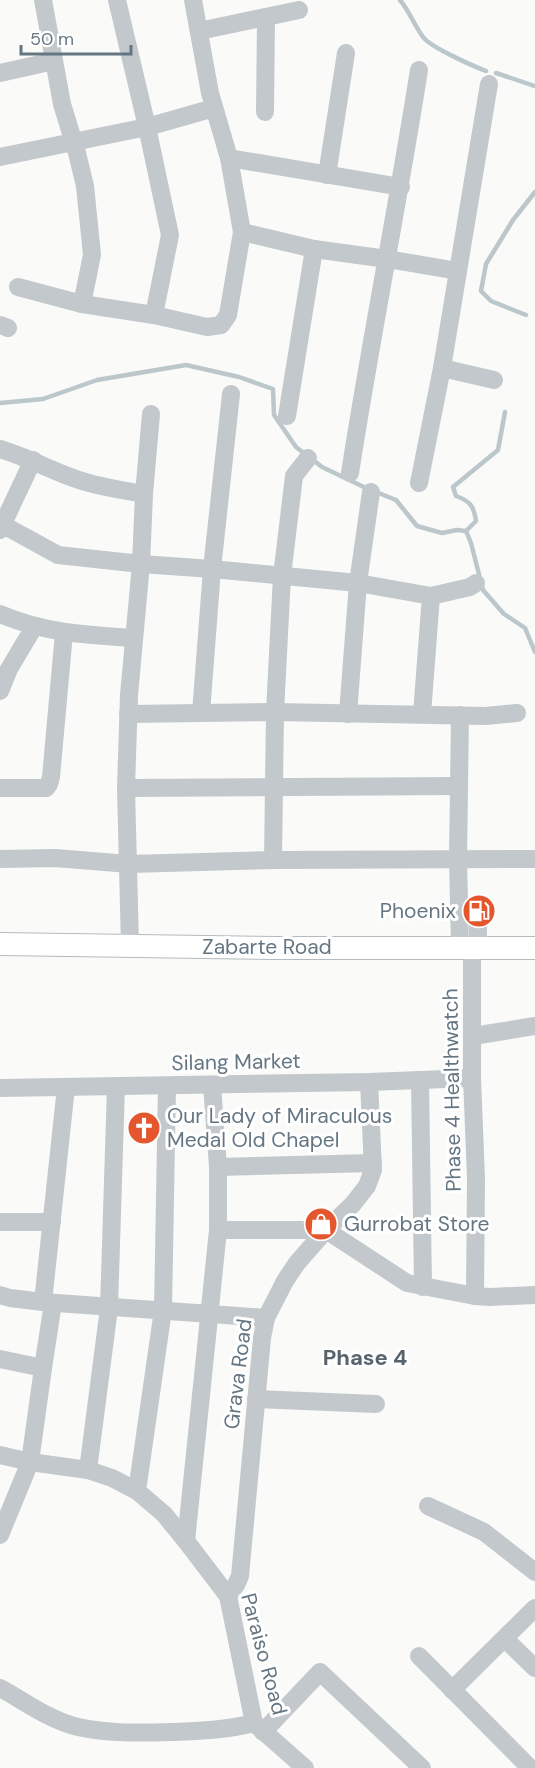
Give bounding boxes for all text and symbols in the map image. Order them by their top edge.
scale bar [21,18,130,56]
text: 50 m [30,27,74,51]
fuel station icon: Phoenix [461,893,497,929]
place label: Phoenix [380,897,456,925]
street label: Zabarte Road [202,933,332,961]
street label: Phase 4 Healthwatch [436,988,468,1192]
street label: Silang Market [171,1047,301,1077]
place label: Our Lady of Miraculous Medal Old Chapel [167,1102,392,1154]
church icon: Our Lady of Miraculous Medal Old Chapel [126,1110,162,1146]
shop icon: Gurrobat Store [303,1206,339,1242]
place label: Gurrobat Store [344,1210,490,1238]
street label: Grava Road [217,1317,259,1431]
district label: Phase 4 [323,1343,407,1372]
street label: Paraiso Road [234,1590,294,1718]

